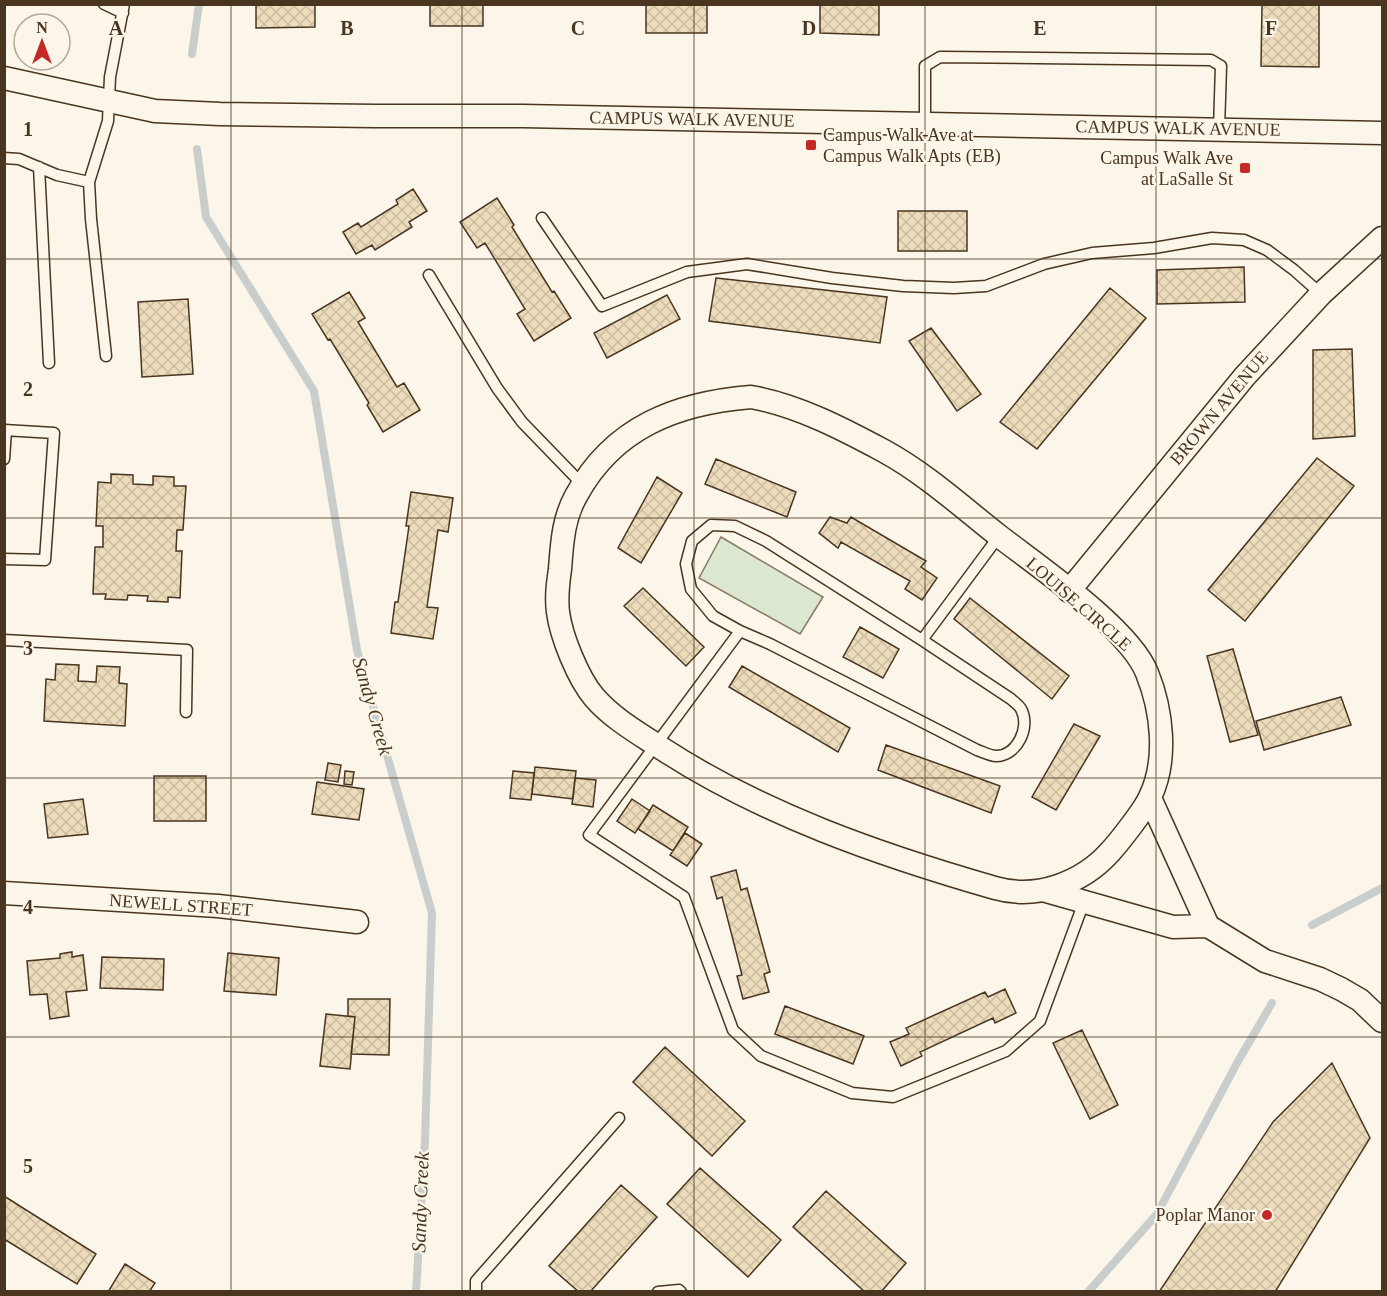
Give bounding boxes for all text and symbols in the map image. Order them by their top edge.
north arrow [12,12,72,72]
text: A [109,17,124,39]
text: B [340,17,354,39]
text: C [571,17,585,39]
text: D [802,17,816,39]
text: E [1033,17,1047,39]
text: F [1265,17,1277,39]
text: N [36,19,48,36]
street label: CAMPUS WALK AVENUE [589,107,795,131]
street label: CAMPUS WALK AVENUE [1075,116,1281,140]
text: 1 [23,118,33,140]
place label: Campus Walk Ave at Campus Walk Apts (EB) [823,125,1001,167]
marker: Campus Walk Ave at Campus Walk Apts (EB) [804,138,818,152]
place label: Campus Walk Ave at LaSalle St [1100,148,1233,189]
marker: Campus Walk Ave at LaSalle St [1238,161,1252,175]
street label: BROWN AVENUE [1166,347,1272,469]
text: 2 [23,378,33,400]
street label: LOUISE CIRCLE [1022,553,1136,655]
text: 3 [23,637,33,659]
water label: Sandy Creek [348,654,398,759]
street label: NEWELL STREET [109,890,253,920]
text: 4 [23,896,33,918]
water label: Sandy Creek [407,1150,434,1253]
text: 5 [23,1155,33,1177]
place label: Poplar Manor [1156,1205,1255,1225]
marker: Poplar Manor [1260,1208,1274,1222]

